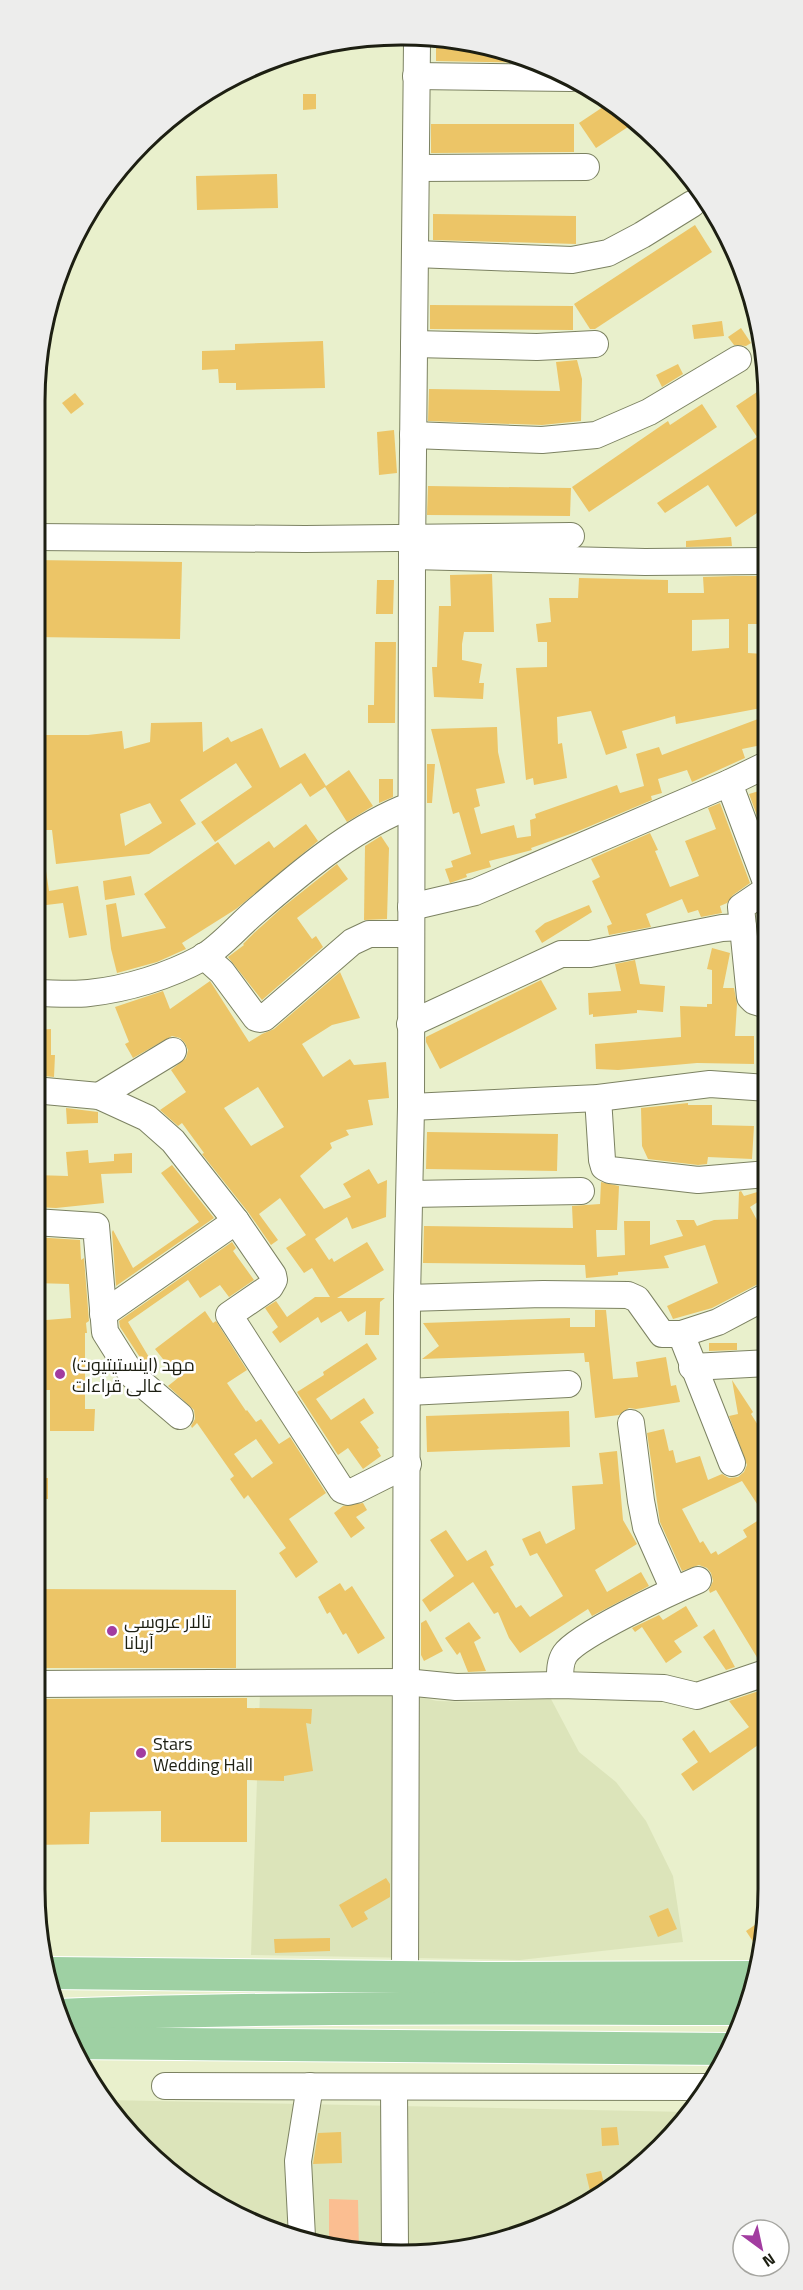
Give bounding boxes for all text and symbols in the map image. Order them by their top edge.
place label: مهد (اینستیتیوت) عالی قراءات [72,1351,195,1399]
marker: مهد (اینستیتیوت) عالی قراءات [53,1367,67,1381]
place label: تالار عروسی آریانا [124,1608,211,1656]
marker: تالار عروسی آریانا [105,1624,119,1638]
place label: Stars Wedding Hall [153,1730,253,1778]
marker: Stars Wedding Hall [134,1746,148,1760]
north arrow [731,2218,791,2278]
text: N [758,2247,780,2274]

